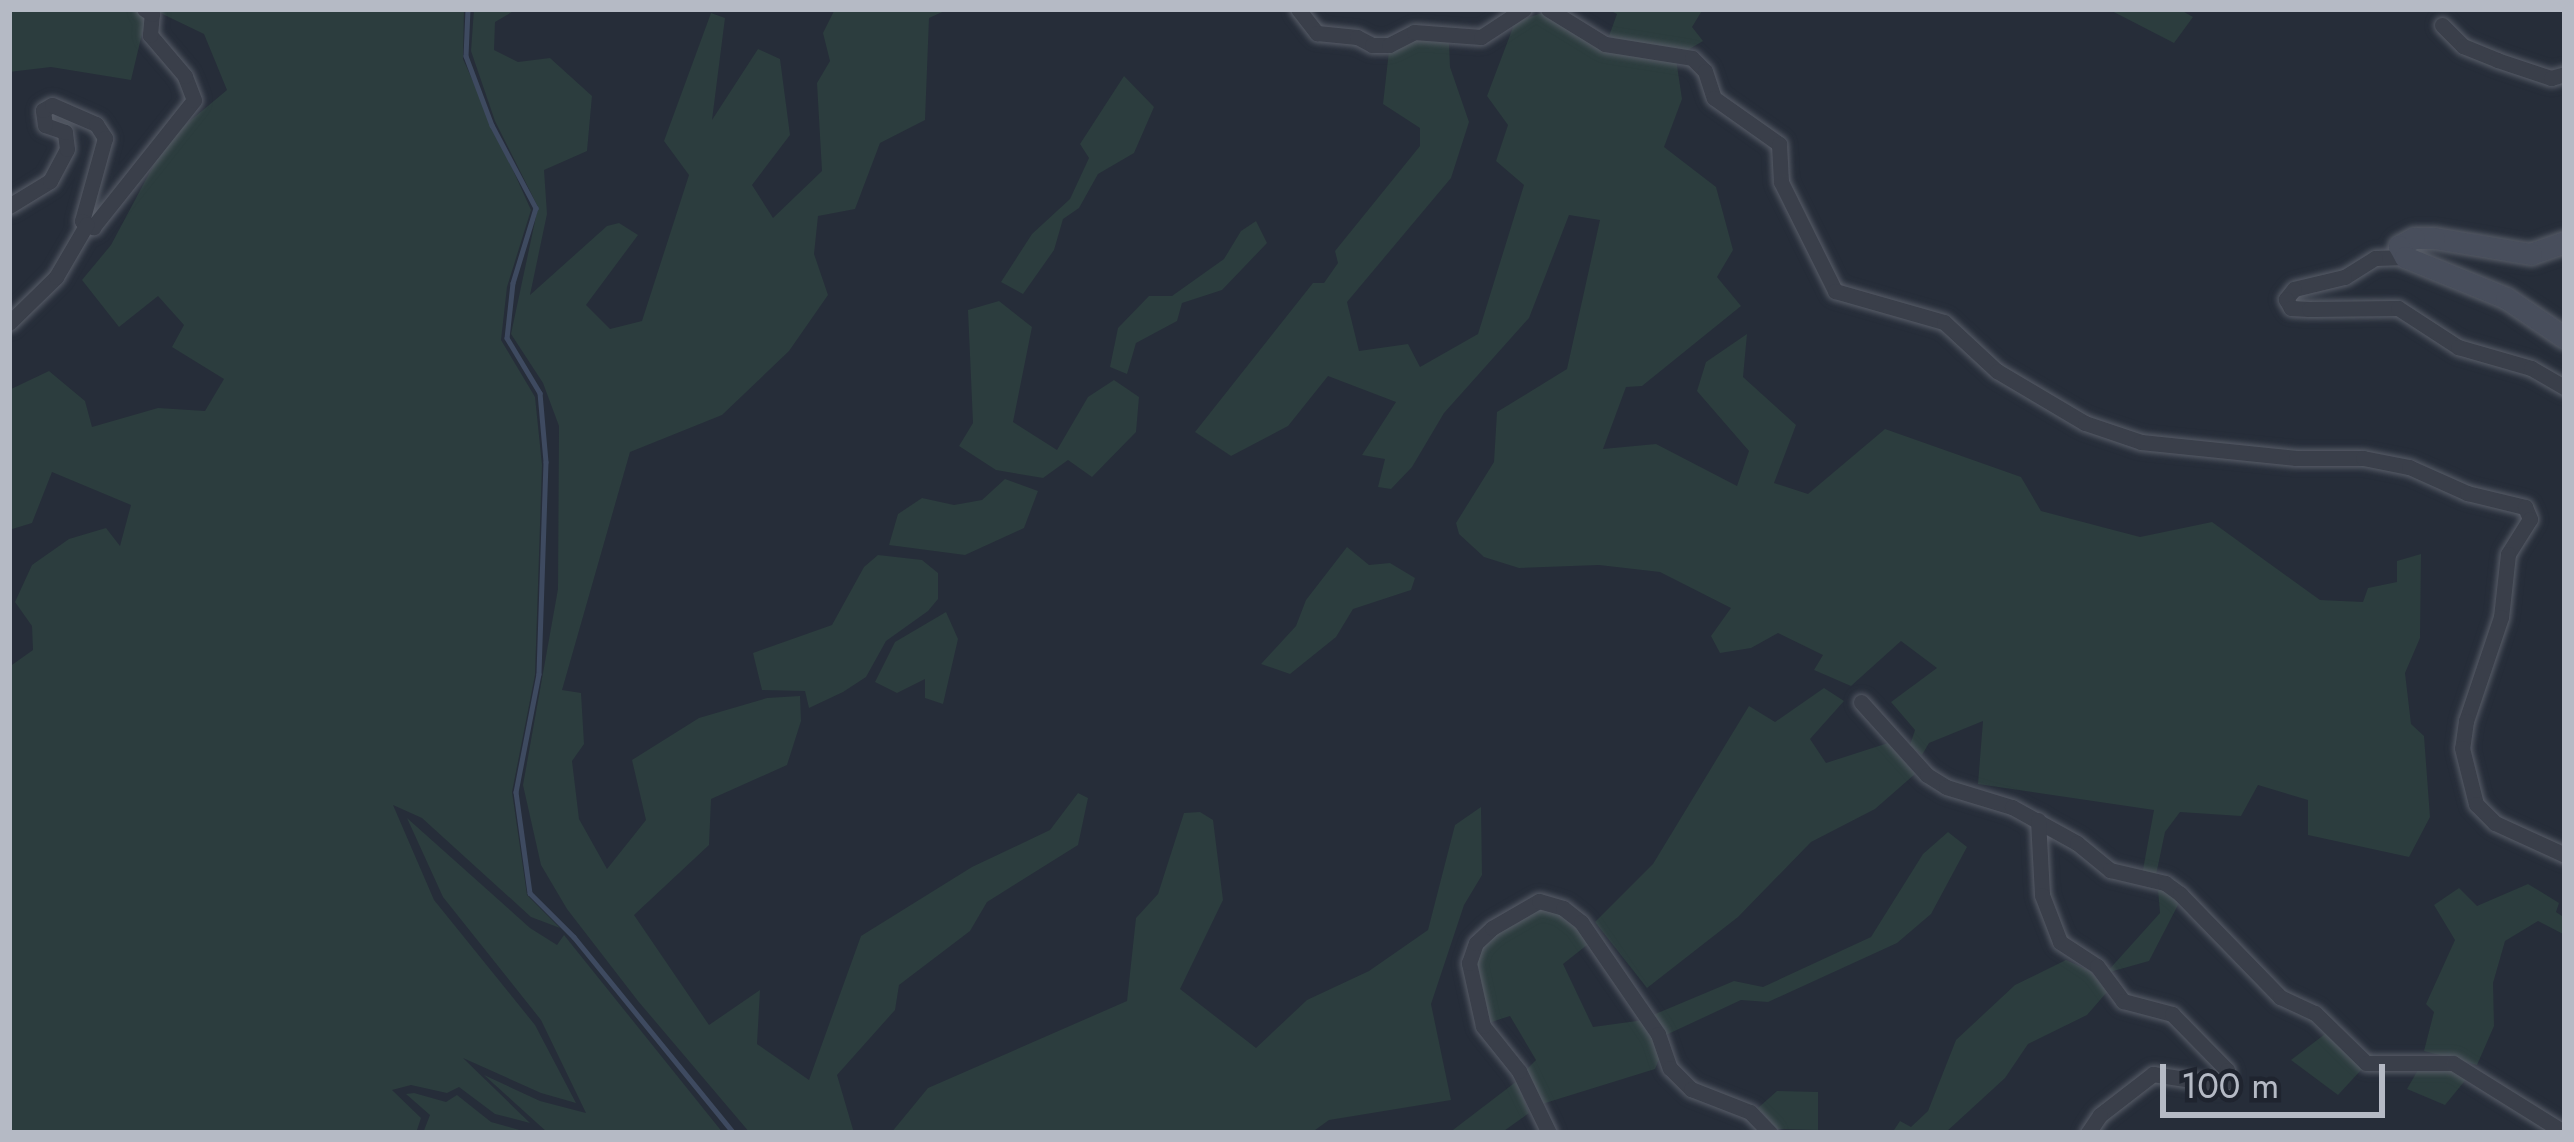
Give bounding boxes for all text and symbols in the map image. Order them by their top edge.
scale bar [2166,1040,2391,1114]
text: 100 m [2181,1059,2279,1111]

